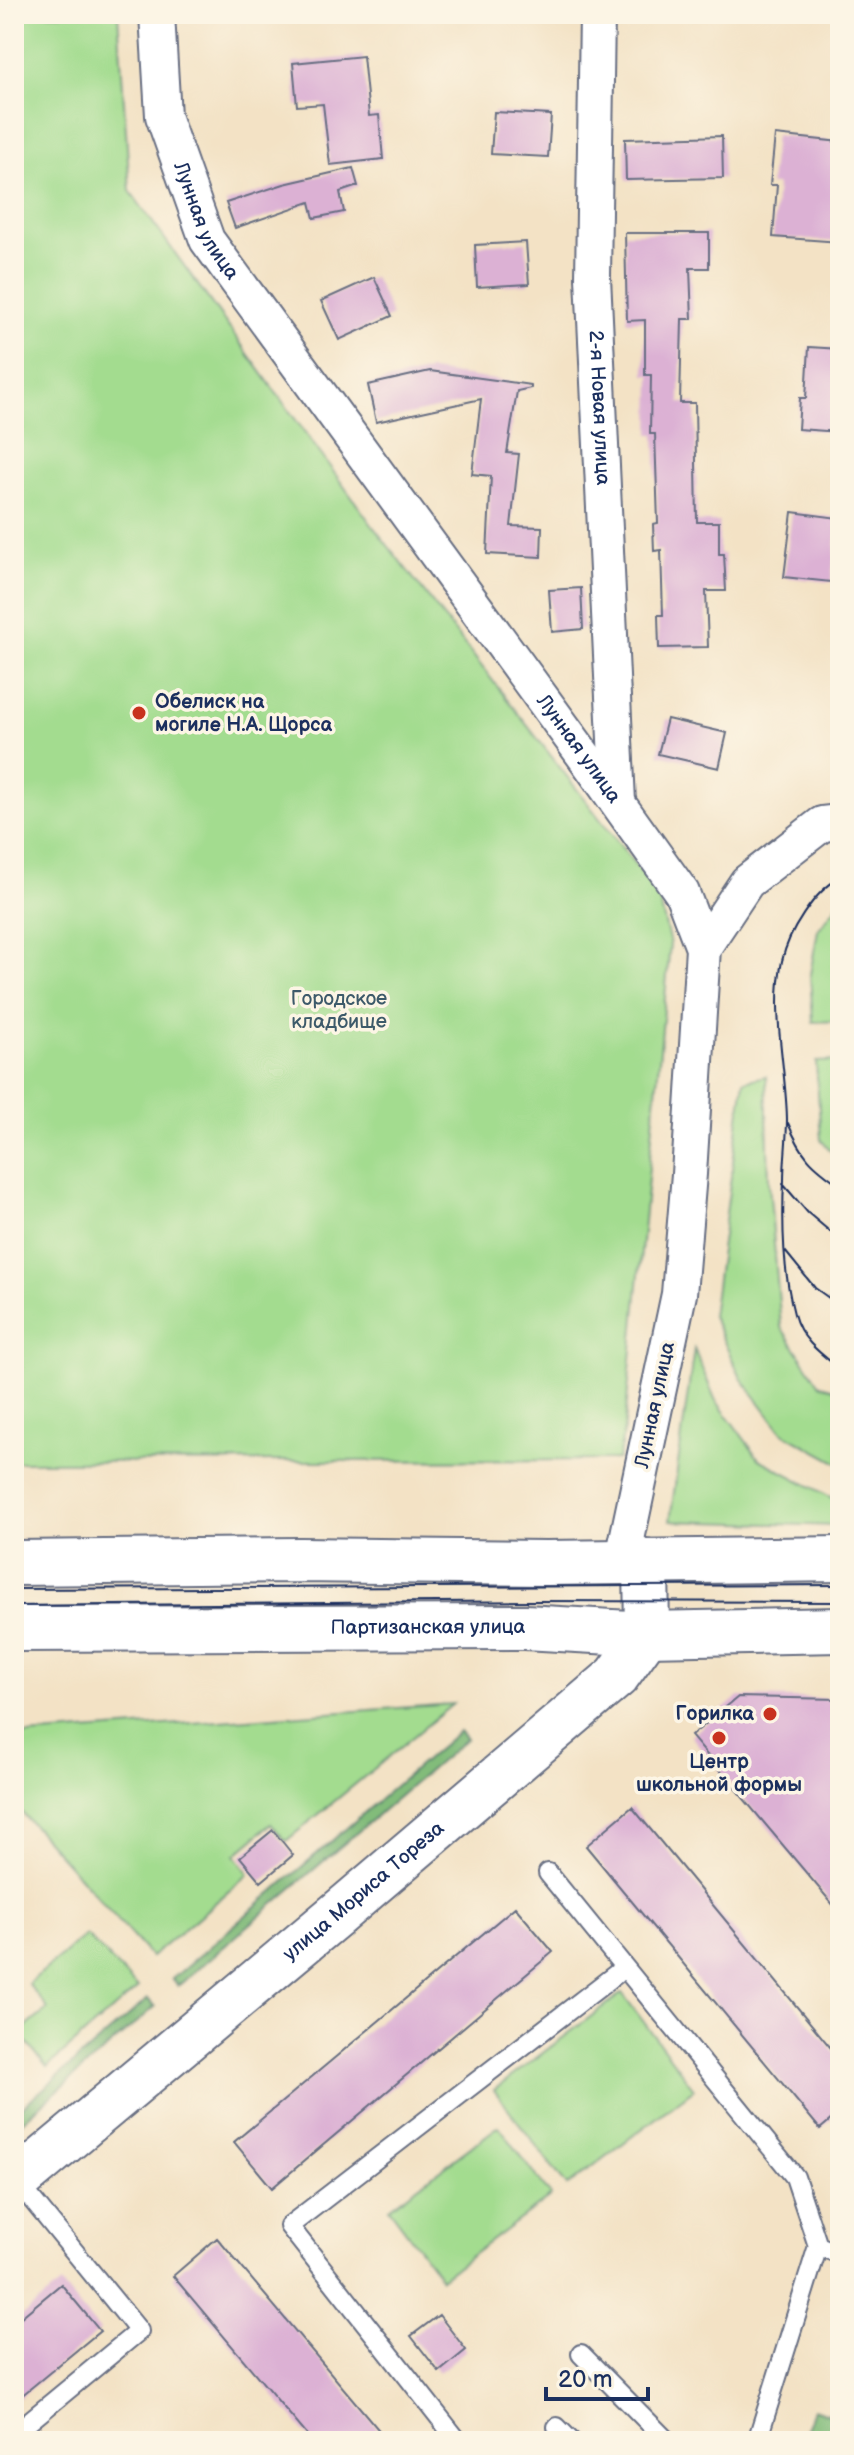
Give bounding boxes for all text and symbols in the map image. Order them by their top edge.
street label: Лунная улица [168,158,244,285]
street label: 2-я Новая улица [584,330,615,486]
street label: Лунная улица [531,689,626,808]
place label: Обелиск на могиле Н.А. Щорса [155,690,332,737]
marker: Обелиск на могиле Н.А. Щорса [130,704,148,722]
park label: Городское кладбище [291,987,387,1034]
street label: Лунная улица [630,1340,680,1471]
street label: Партизанская улица [331,1615,526,1640]
place label: Горилка [675,1702,754,1726]
marker: Горилка [761,1705,779,1723]
marker: Центр школьной формы [710,1729,728,1747]
place label: Центр школьной формы [636,1750,802,1797]
street label: улица Мориса Тореза [278,1816,449,1966]
scale bar [546,2351,648,2401]
text: 20 m [558,2365,613,2394]

